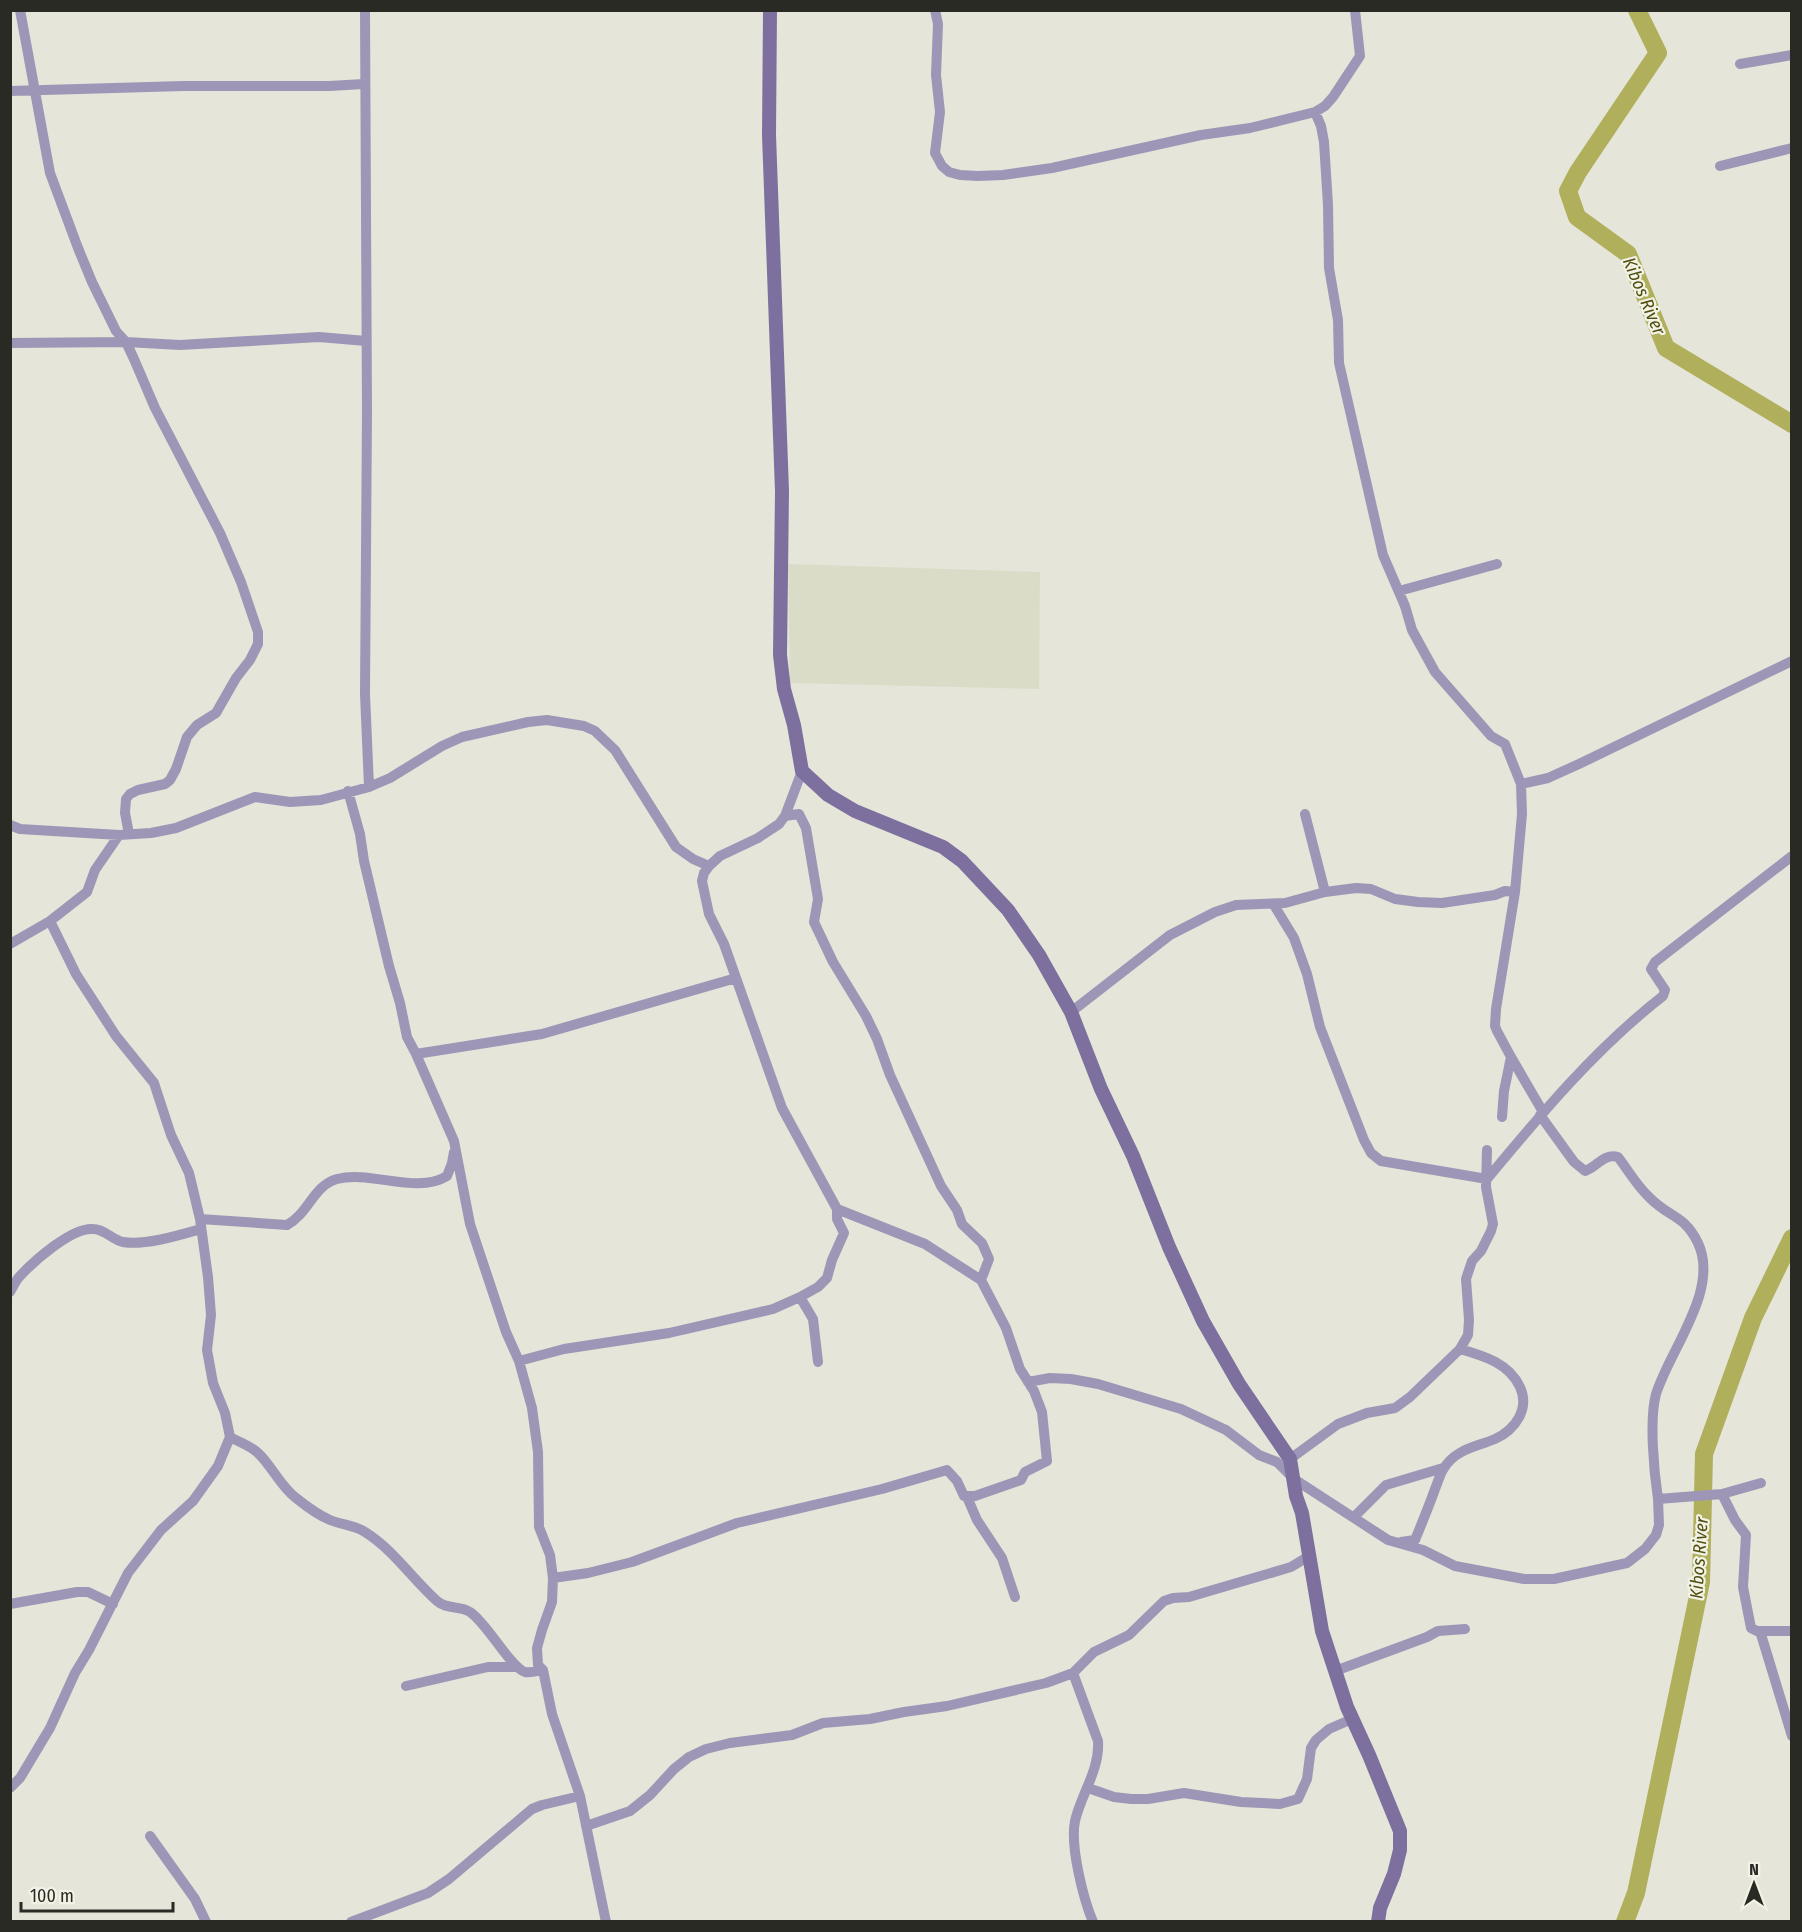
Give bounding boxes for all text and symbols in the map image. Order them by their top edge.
water label: Kibos River [1618,254,1670,339]
water label: Kibos River [1685,1516,1713,1600]
north arrow [1724,1854,1784,1914]
text: N [1749,1860,1759,1879]
scale bar [21,1875,172,1913]
text: 100 m [30,1885,74,1907]

